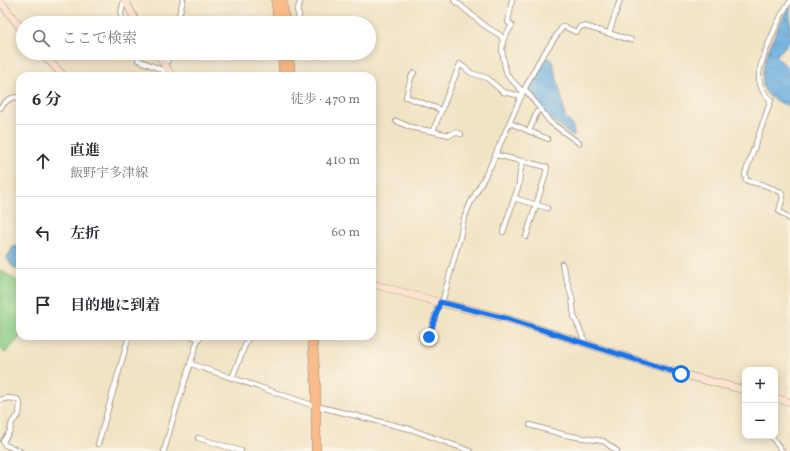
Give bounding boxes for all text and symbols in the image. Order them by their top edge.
search box [16,16,376,60]
icon: search [30,27,52,49]
text: ここで検索 [62,29,137,50]
text: 6 分 [32,89,62,112]
text: 徒歩 · 470 m [291,91,360,109]
text: 直進 [70,141,100,162]
icon: ahead [32,150,54,172]
text: 410 m [325,152,360,170]
text: 飯野宇多津線 [70,165,148,183]
icon: left [32,222,54,244]
text: 左折 [70,224,100,245]
text: 60 m [332,224,360,242]
icon: arrive [32,294,54,316]
text: 目的地に到着 [70,296,160,317]
route end [420,328,438,346]
route start [672,365,690,383]
map controls [742,367,778,439]
button: + [742,367,778,403]
button: − [742,403,778,439]

